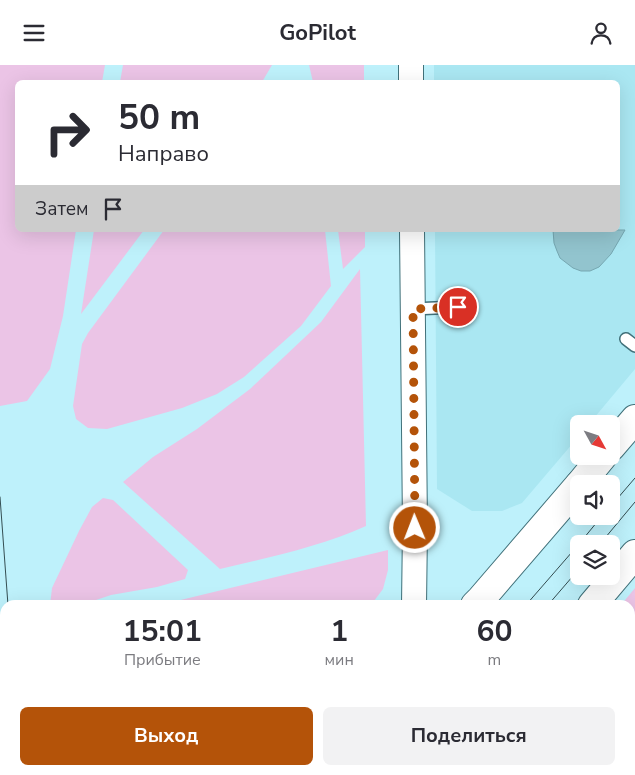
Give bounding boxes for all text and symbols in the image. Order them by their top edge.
text: GoPilot [279,18,356,48]
icon: menu [20,19,48,47]
icon: person [587,19,615,47]
text: 50 m [118,94,200,141]
icon: right [35,100,100,165]
text: Направо [118,139,209,169]
icon: arrive [99,195,127,223]
text: Затем [35,196,89,222]
pin [437,286,479,328]
icon: arrive [444,293,472,321]
north arrow [570,415,620,465]
map controls [570,415,620,585]
button: sound [570,475,620,525]
position arrow [388,501,440,553]
button: layers [570,535,620,585]
text: 15:01 [123,611,202,652]
text: 1 [330,611,348,652]
text: 60 [476,611,512,652]
text: Прибытие [124,649,201,671]
text: мин [325,649,354,671]
text: m [488,649,501,671]
button: Выход [20,707,313,765]
button: Поделиться [323,707,615,765]

